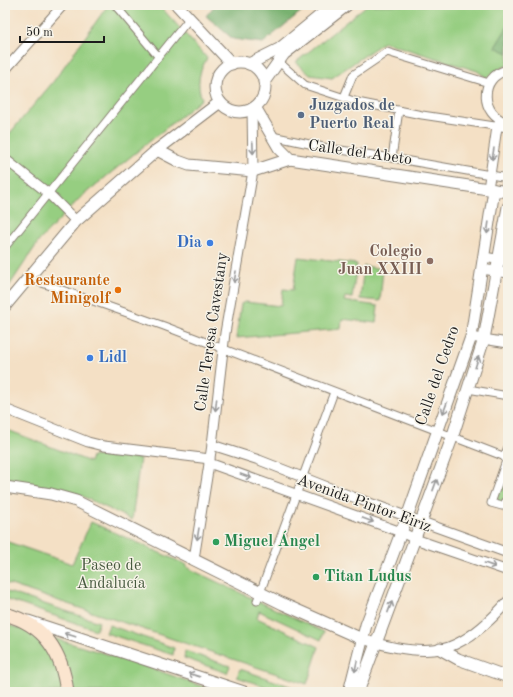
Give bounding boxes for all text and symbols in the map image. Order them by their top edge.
scale bar [20,18,104,44]
text: 50 m [26,26,53,39]
place label: Juzgados de Puerto Real [309,98,395,132]
marker: Juzgados de Puerto Real [296,110,306,120]
street label: Calle del Abeto [307,138,413,168]
one-way arrow [249,141,256,154]
one-way arrow [489,147,497,160]
one-way arrow [484,221,492,234]
place label: Dia [177,235,202,251]
marker: Dia [205,238,215,248]
place label: Colegio Juan XXIII [338,244,422,278]
street label: Calle Teresa Cavestany [193,251,231,413]
marker: Colegio Juan XXIII [425,256,435,266]
one-way arrow [231,270,239,283]
place label: Restaurante Minigolf [24,273,111,307]
marker: Restaurante Minigolf [113,285,123,295]
street label: Calle del Cedro [413,324,463,428]
place label: Lidl [98,350,127,366]
marker: Lidl [85,353,95,363]
one-way arrow [474,356,481,369]
one-way arrow [213,398,220,411]
one-way arrow [440,402,448,414]
street label: Avenida Pintor Eiriz [295,472,433,536]
one-way arrow [239,473,251,481]
one-way arrow [432,479,439,492]
one-way arrow [361,517,373,525]
one-way arrow [194,527,202,540]
place label: Miguel Ángel [224,530,320,550]
marker: Miguel Ángel [211,537,221,547]
park label: Paseo de Andalucía [76,558,146,592]
one-way arrow [483,562,496,569]
place label: Titan Ludus [324,569,411,585]
marker: Titan Ludus [311,572,321,582]
one-way arrow [386,601,394,613]
one-way arrow [64,630,76,638]
one-way arrow [352,659,360,672]
one-way arrow [188,671,200,679]

